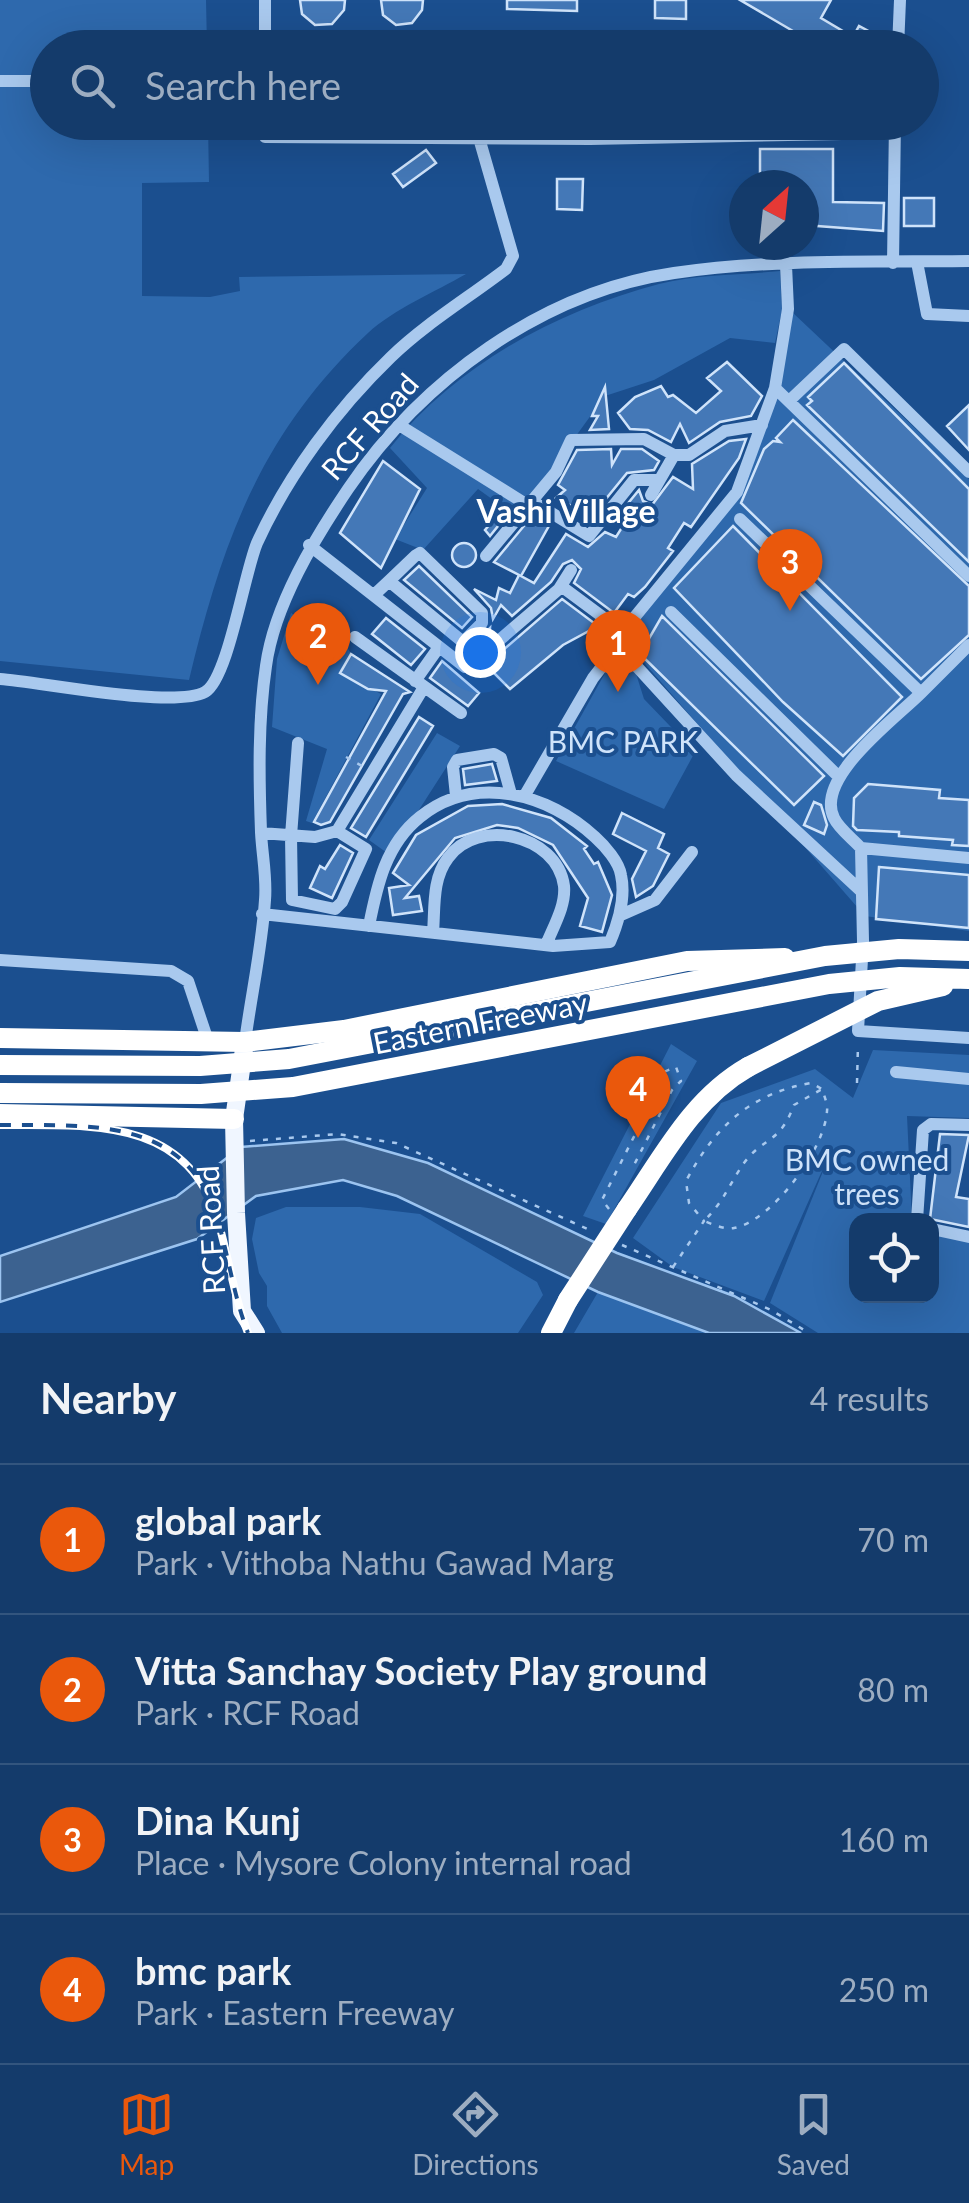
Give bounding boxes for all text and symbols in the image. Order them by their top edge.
search box [30,30,939,140]
icon: search [65,58,120,113]
text: Search here [145,62,341,108]
north arrow [729,170,819,260]
street label: RCF Road [313,365,425,487]
district label: Vashi Village [475,491,656,530]
pin: 3 [758,528,822,611]
pin: 2 [286,602,350,685]
pin: 1 [586,610,650,692]
your location [455,627,506,678]
park label: BMC PARK [548,723,698,759]
street label: Eastern Freeway [370,983,591,1060]
pin: 4 [606,1056,670,1138]
park label: BMC owned trees [785,1141,949,1211]
street label: RCF Road [189,1165,231,1295]
map controls [849,1213,939,1303]
button: locate [849,1213,939,1303]
text: Nearby [40,1373,177,1423]
text: 4 results [810,1379,929,1418]
text: global park [135,1497,321,1543]
text: 1 [63,1520,82,1559]
text: 70 m [857,1520,929,1559]
text: Park · Vithoba Nathu Gawad Marg [135,1543,614,1582]
text: Vitta Sanchay Society Play ground [135,1647,707,1693]
text: 2 [63,1670,82,1709]
text: 80 m [857,1670,929,1709]
text: Park · RCF Road [135,1693,360,1732]
text: Dina Kunj [135,1797,301,1843]
text: 3 [63,1820,82,1859]
text: 160 m [839,1820,929,1859]
text: Place · Mysore Colony internal road [135,1843,632,1882]
text: bmc park [135,1947,291,1993]
text: 4 [63,1970,82,2009]
text: 250 m [839,1970,929,2009]
text: Park · Eastern Freeway [135,1993,455,2032]
tab: Map [119,2087,174,2181]
tab: Directions [412,2087,539,2181]
tab: Saved [777,2087,850,2181]

